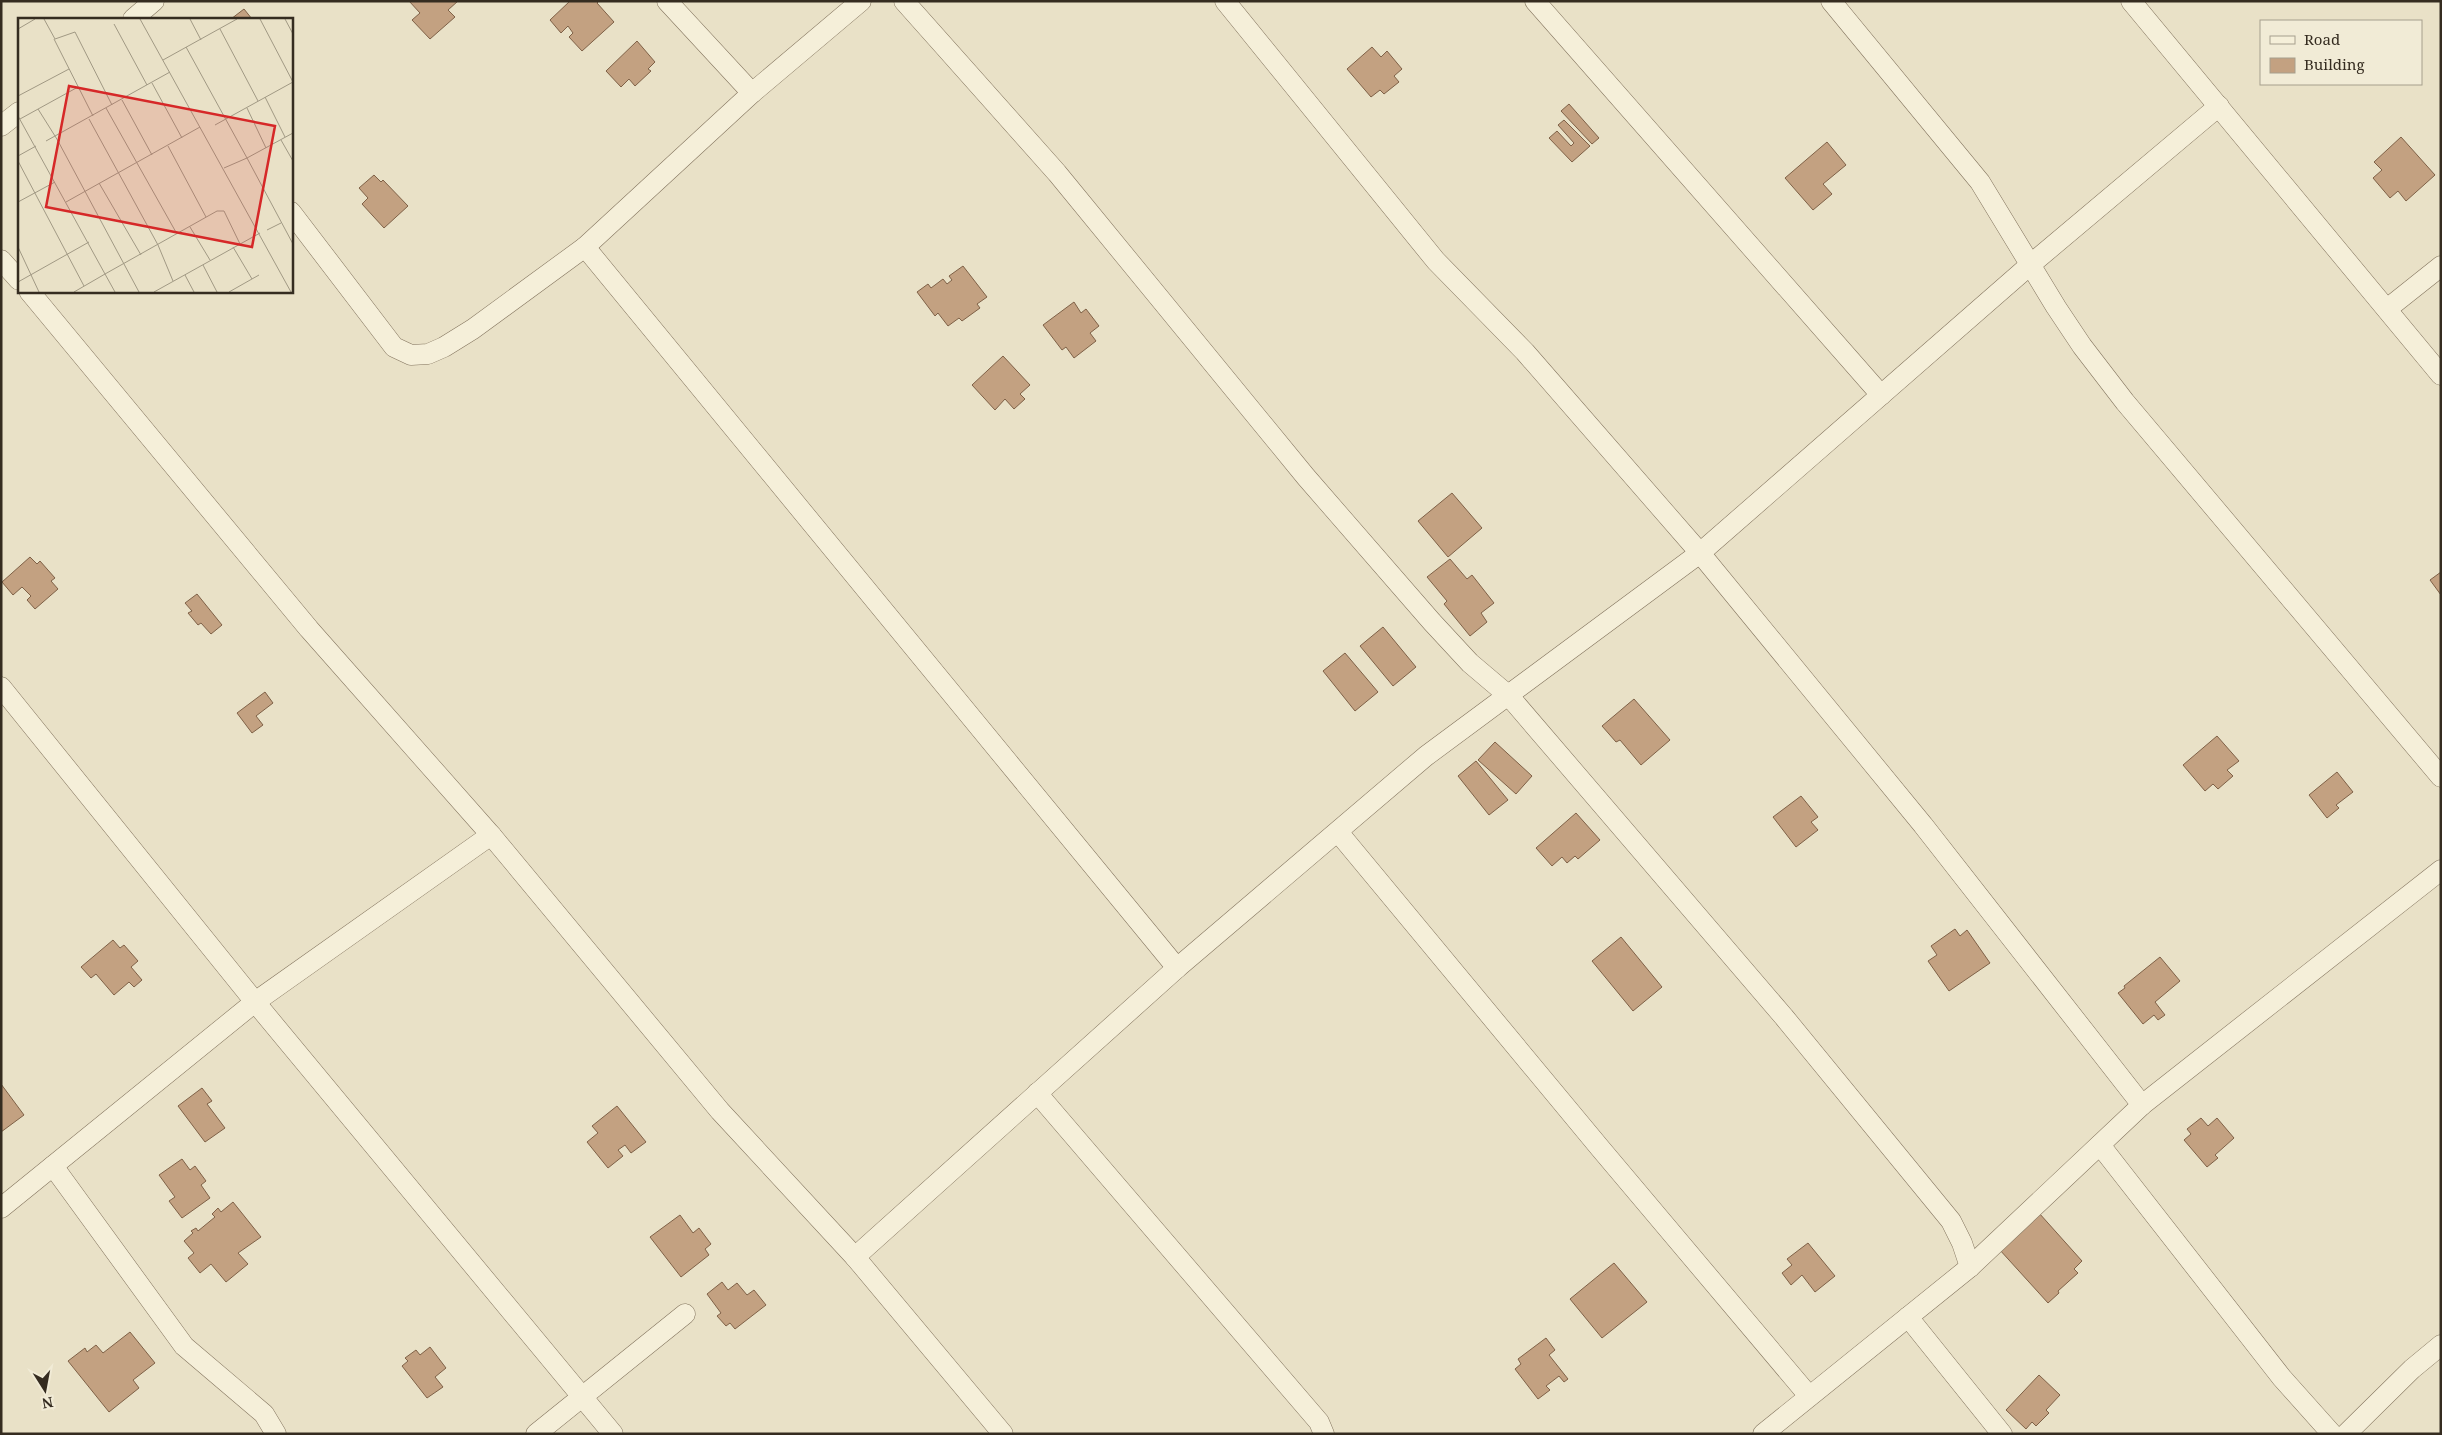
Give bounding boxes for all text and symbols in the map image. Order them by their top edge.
inset map [18,18,292,292]
legend [2260,20,2422,85]
text: Road [2304,29,2340,49]
text: Building [2304,54,2365,74]
north arrow [20,1365,70,1415]
text: N [40,1393,55,1414]

